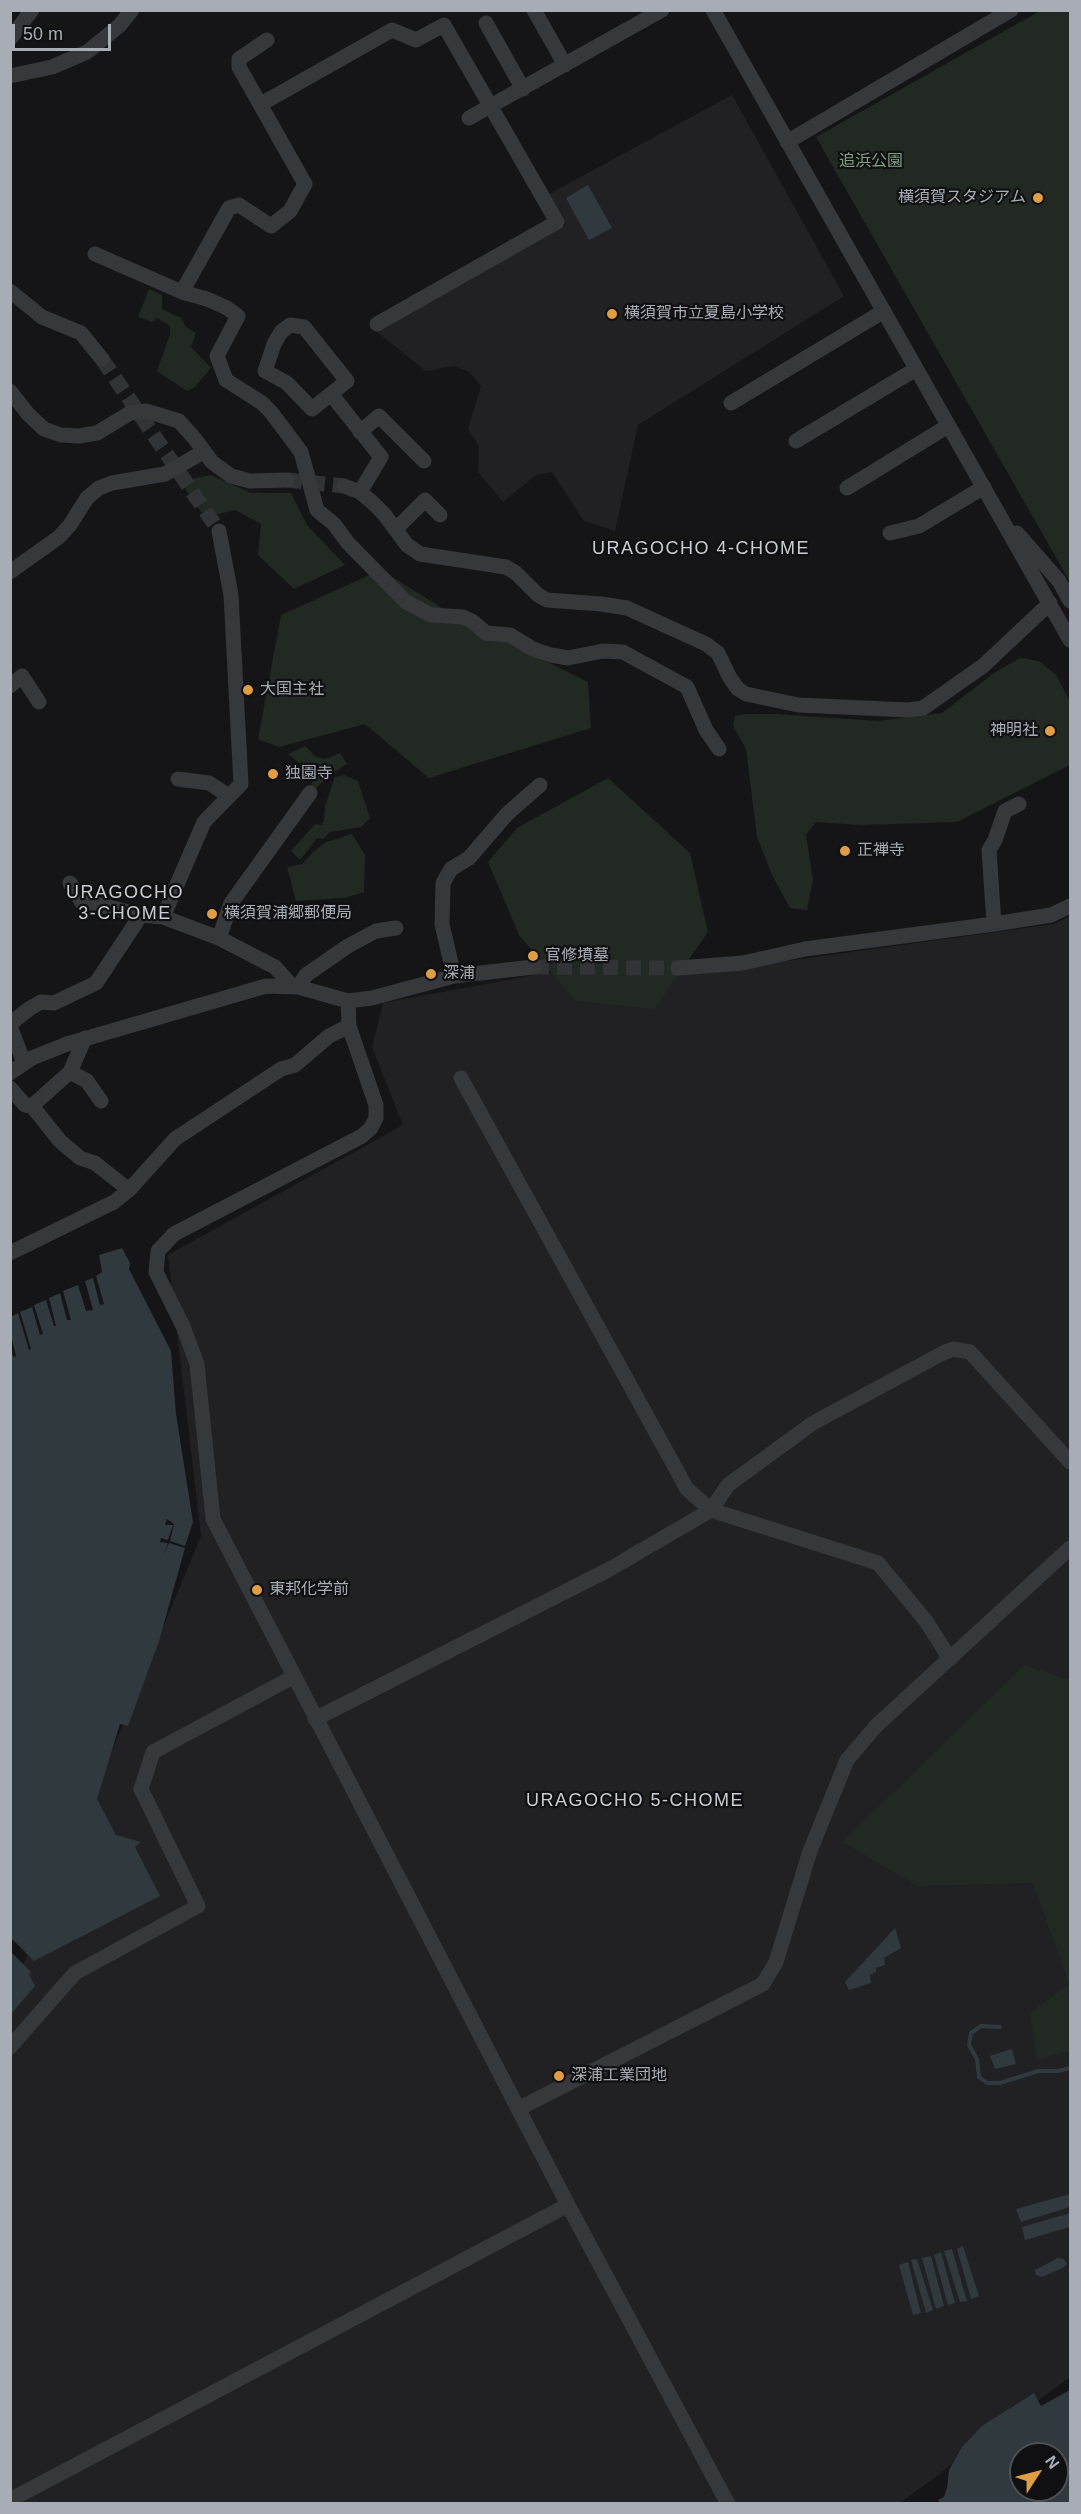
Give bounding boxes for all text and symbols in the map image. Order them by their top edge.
scale bar [15,12,114,50]
text: 50 m [23,24,63,44]
park label: 追浜公園 [839,152,903,172]
place label: 横須賀スタジアム [898,188,1026,208]
marker: 横須賀スタジアム [1031,191,1045,205]
place label: 横須賀市立夏島小学校 [624,304,784,324]
marker: 横須賀市立夏島小学校 [605,307,619,321]
district label: URAGOCHO 4-CHOME [592,538,810,560]
place label: 大国主社 [260,680,324,700]
marker: 大国主社 [241,683,255,697]
place label: 神明社 [990,721,1038,741]
marker: 神明社 [1043,724,1057,738]
place label: 独園寺 [285,764,333,784]
marker: 独園寺 [266,767,280,781]
place label: 正禅寺 [857,841,905,861]
marker: 正禅寺 [838,844,852,858]
district label: URAGOCHO 3-CHOME [66,882,184,924]
place label: 横須賀浦郷郵便局 [224,904,352,924]
marker: 横須賀浦郷郵便局 [205,907,219,921]
place label: 官修墳墓 [545,946,609,966]
marker: 官修墳墓 [526,949,540,963]
place label: 深浦 [443,964,475,984]
marker: 深浦 [424,967,438,981]
place label: 東邦化学前 [269,1580,349,1600]
marker: 東邦化学前 [250,1583,264,1597]
district label: URAGOCHO 5-CHOME [526,1790,744,1812]
place label: 深浦工業団地 [571,2066,667,2086]
marker: 深浦工業団地 [552,2069,566,2083]
north arrow [1009,2442,1069,2502]
text: N [1042,2453,1063,2472]

